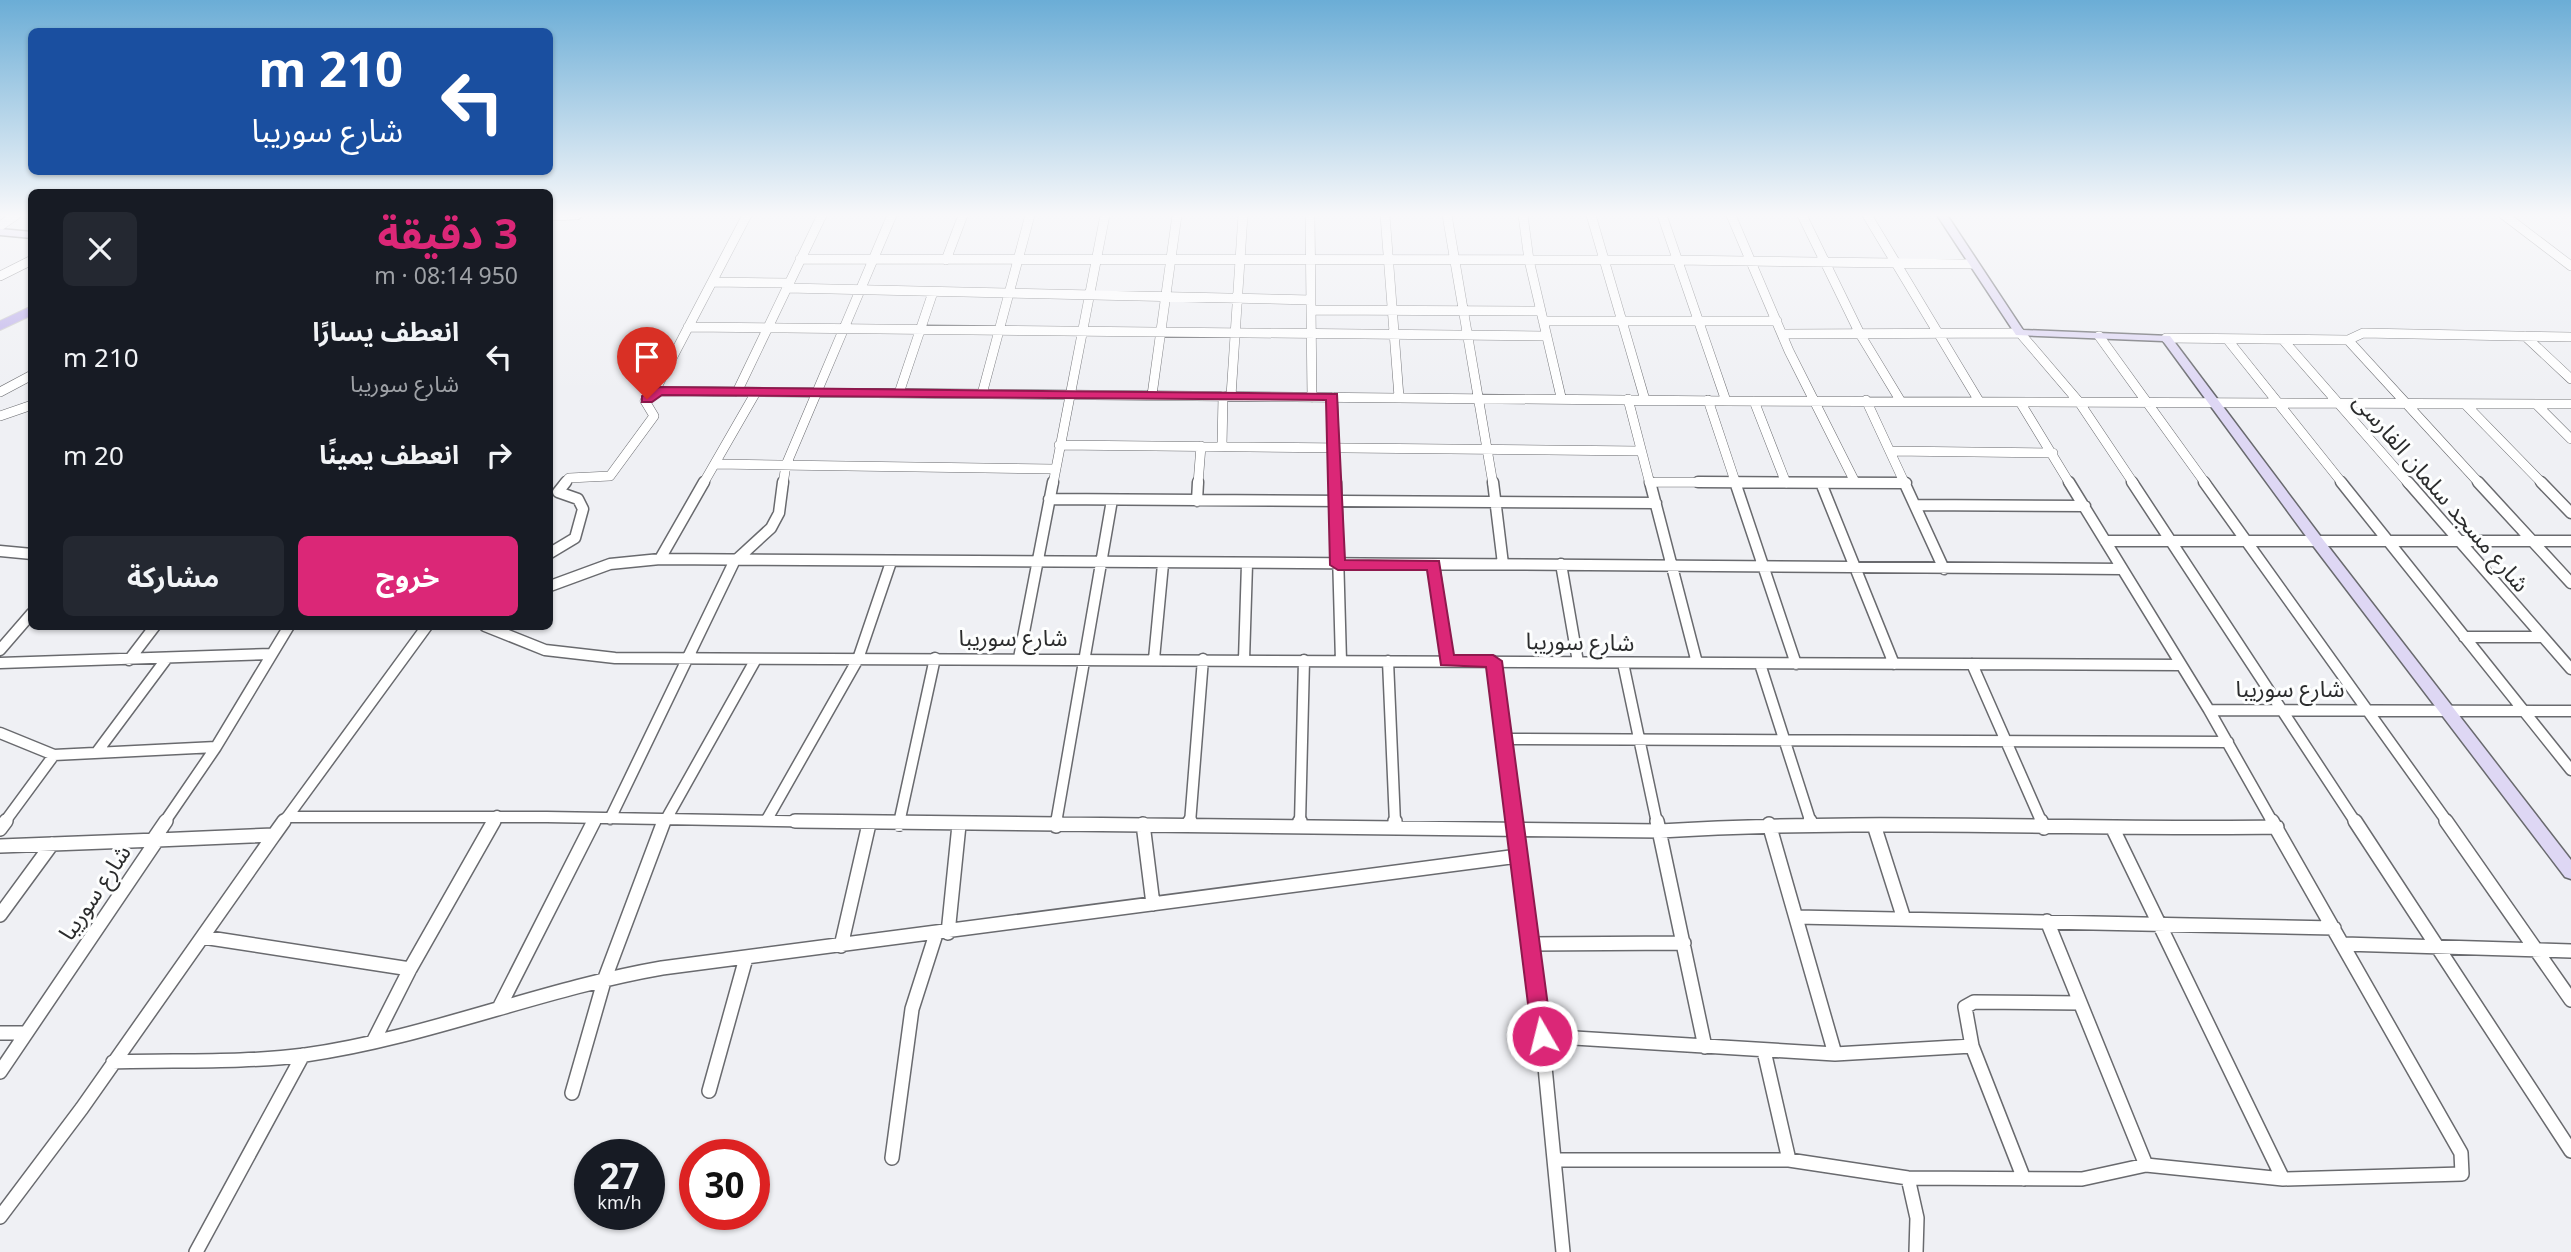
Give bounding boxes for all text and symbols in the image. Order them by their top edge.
text: 210 m [258,35,403,101]
icon: left [427,56,518,147]
text: شارع سوريبا [251,108,403,151]
text: 3 دقيقة [377,204,518,261]
button: close [63,212,137,286]
text: 950 m · 08:14 [374,259,518,291]
text: انعطف يسارًا [313,313,459,349]
pin [617,327,677,399]
icon: left [480,338,518,376]
icon: arrive [628,338,666,376]
text: 210 m [63,339,139,375]
text: شارع سوريبا [350,367,459,399]
street label: شارع مسجد سلمان الفارسى [2345,386,2537,600]
text: انعطف يمينًا [319,436,459,472]
icon: right [480,436,518,474]
text: 20 m [63,437,124,473]
button: مشاركة [63,536,284,616]
button: خروج [298,536,518,616]
street label: شارع سوريبا [959,621,1067,655]
street label: شارع سوريبا [1525,624,1635,660]
street label: شارع سوريبا [2236,672,2344,706]
street label: شارع سوريبا [50,838,139,947]
position arrow [1505,999,1579,1073]
speed limit sign: 30 [679,1139,770,1230]
text: 27 [599,1152,640,1199]
text: km/h [597,1190,642,1214]

